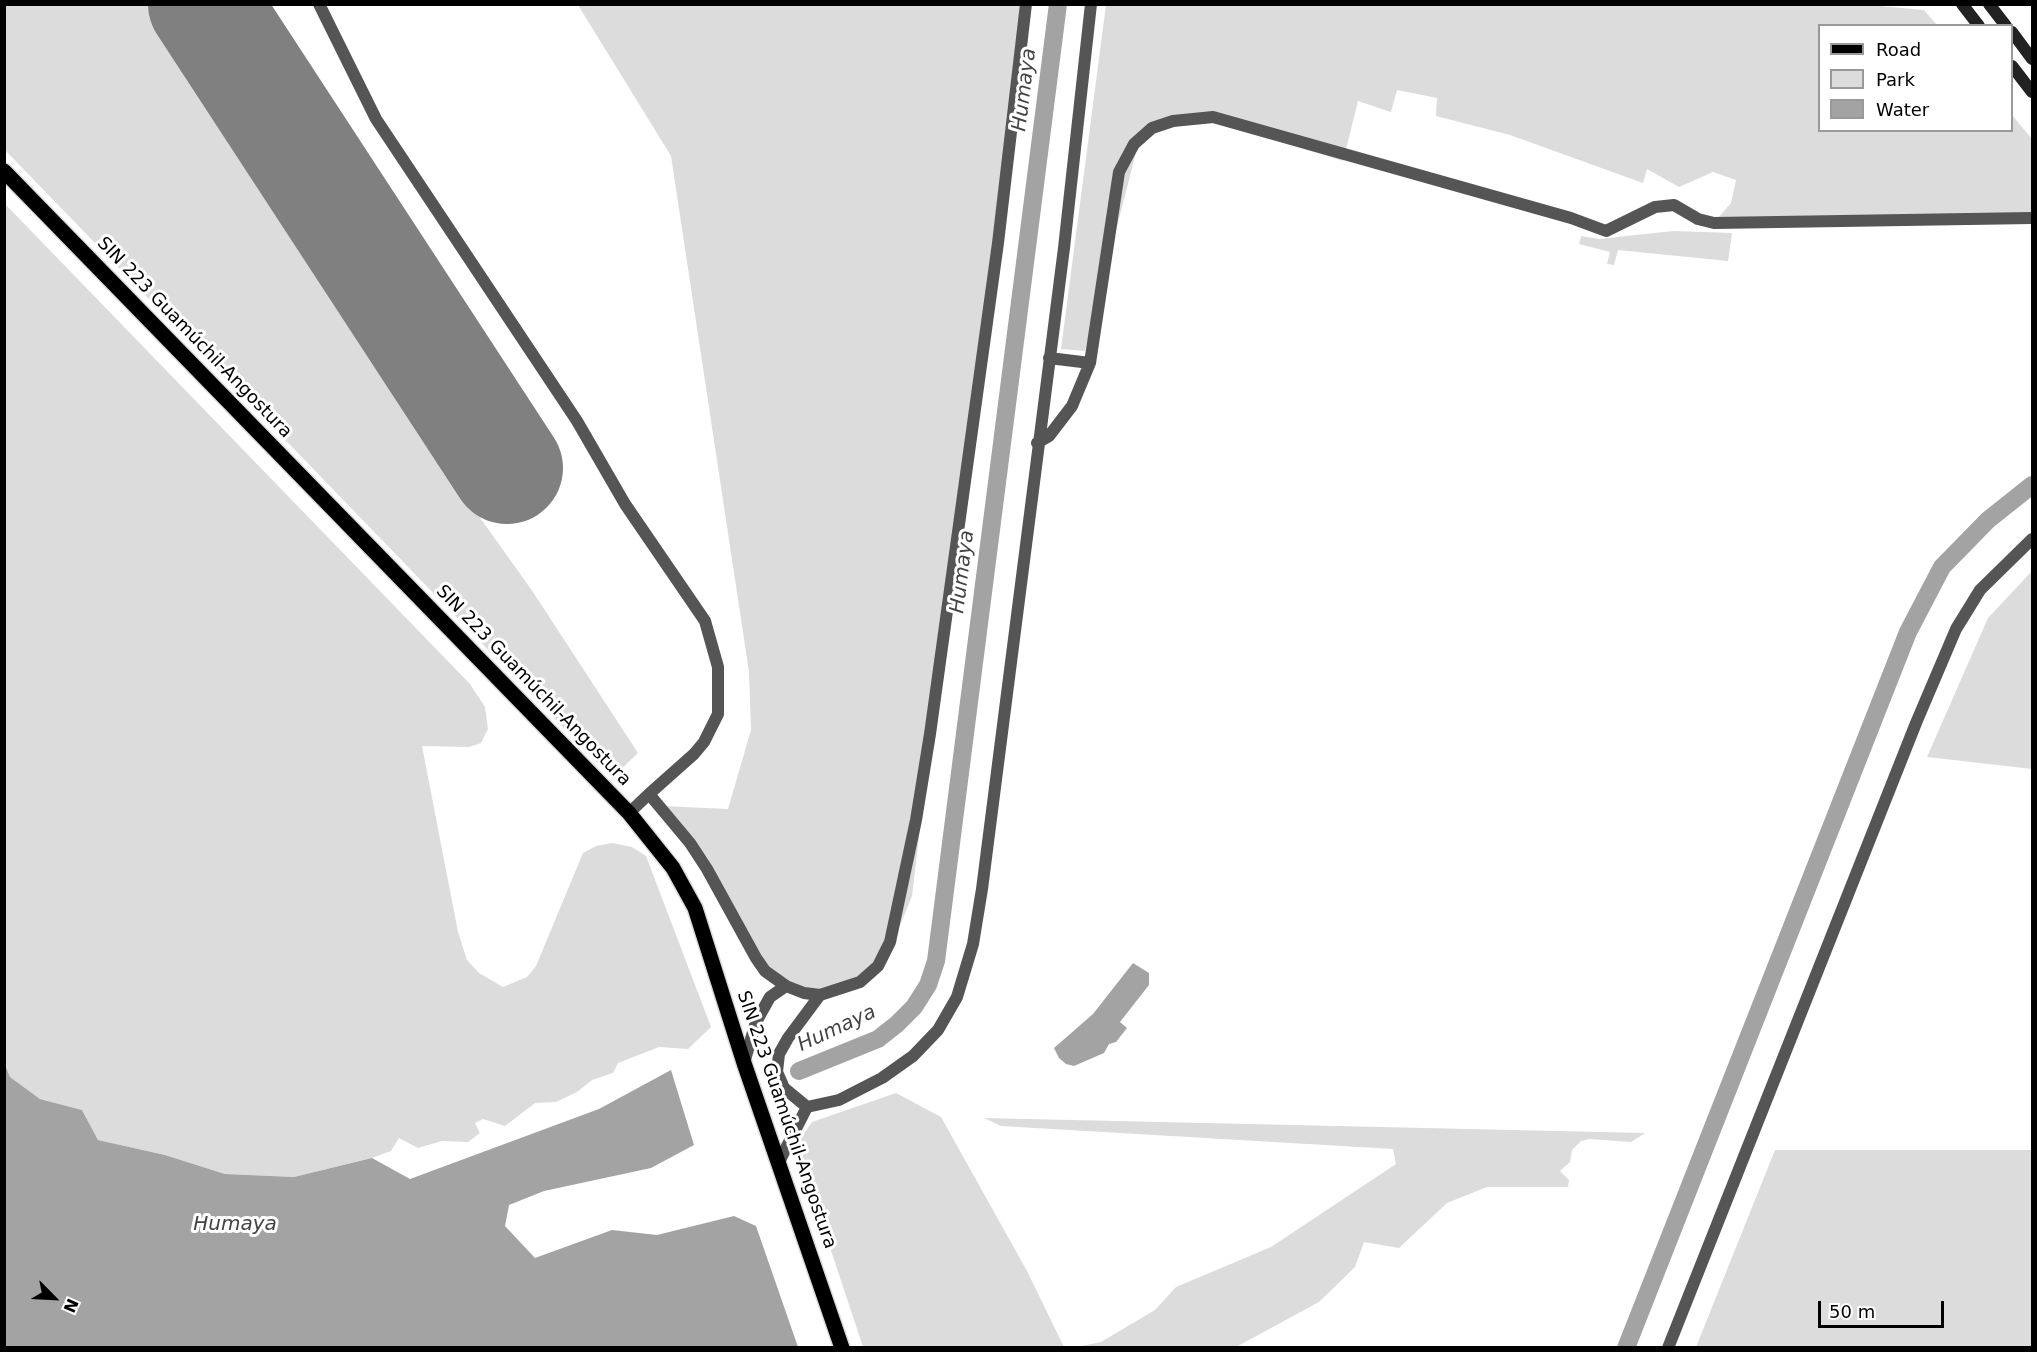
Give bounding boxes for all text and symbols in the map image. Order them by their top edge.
legend [1818,24,2013,132]
text: Road [1876,39,1921,60]
water label: Humaya [1008,47,1042,133]
text: Park [1876,69,1915,90]
text: Water [1876,99,1929,120]
street label: SIN 223 Guamúchil-Angostura [92,233,296,443]
water label: Humaya [946,529,980,615]
street label: SIN 223 Guamúchil-Angostura [431,581,635,791]
street label: SIN 223 Guamúchil-Angostura [732,988,840,1252]
water label: Humaya [794,1000,880,1058]
water label: Humaya [193,1213,277,1237]
north arrow [24,1268,84,1328]
scale bar [1821,1289,1947,1327]
text: N [60,1296,82,1315]
text: 50 m [1829,1301,1875,1322]

